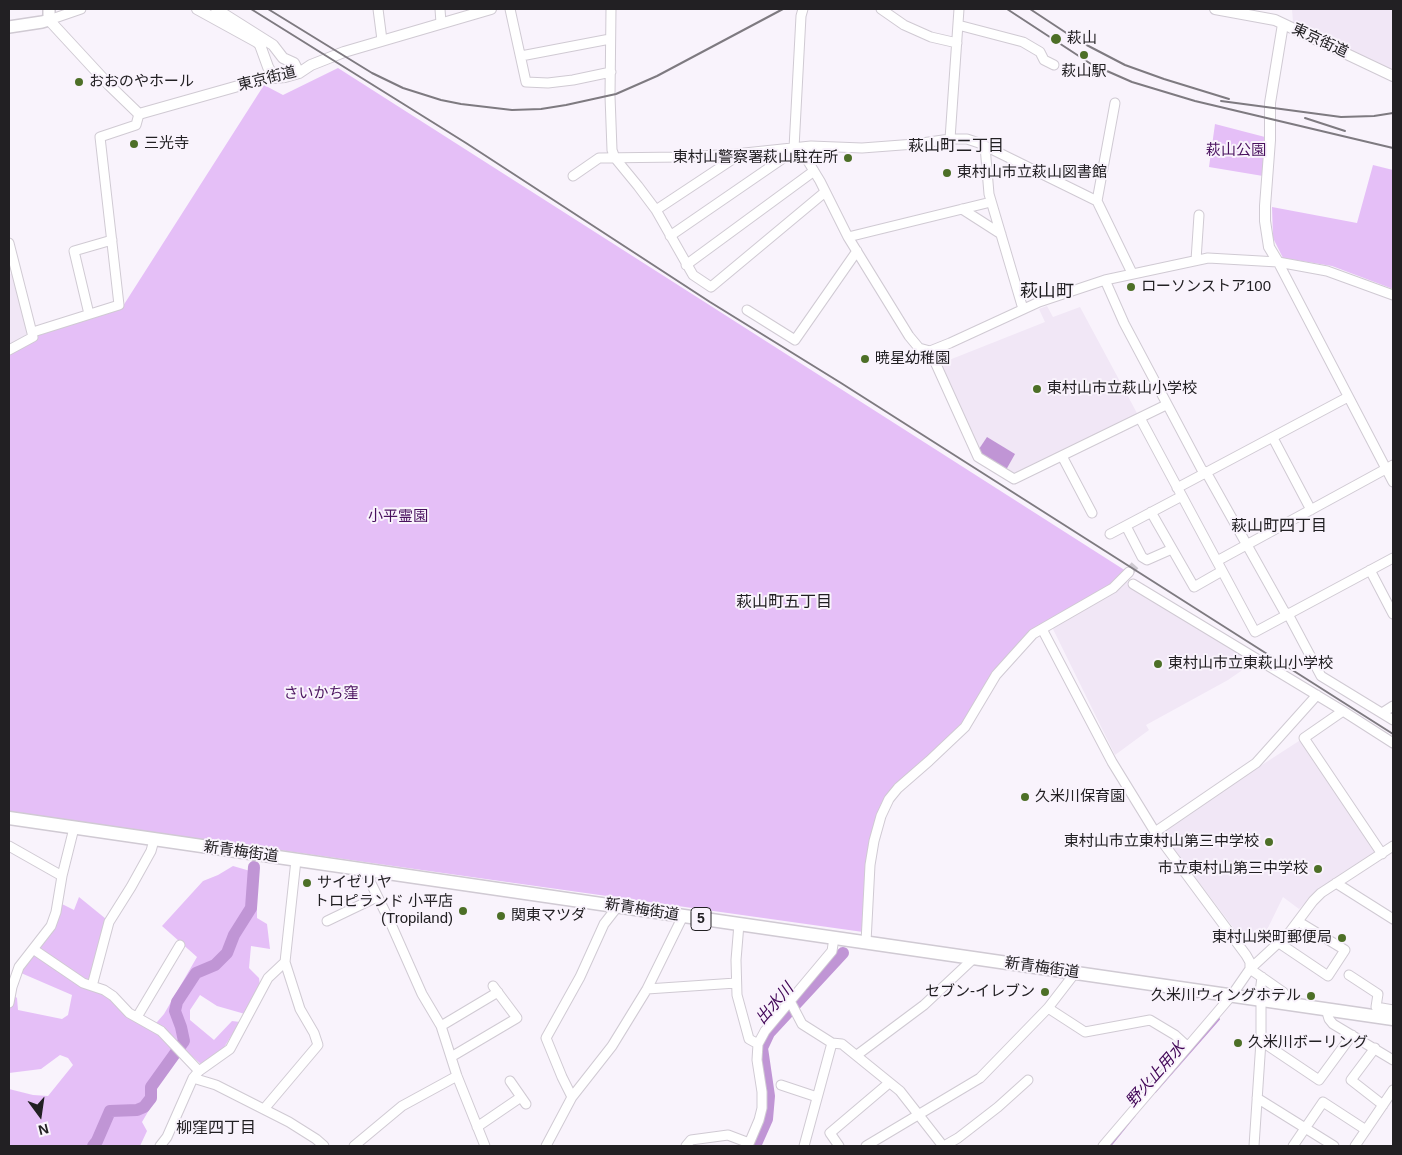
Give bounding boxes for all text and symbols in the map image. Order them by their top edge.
street label: 東京街道 [1289,20,1351,62]
place label: 萩山 [1067,30,1097,48]
marker: 萩山 [1049,32,1063,46]
marker: 萩山駅 [1078,49,1090,61]
street label: 東京街道 [236,63,298,95]
place label: 萩山駅 [1062,63,1106,81]
place label: おおのやホール [89,73,194,91]
marker: おおのやホール [73,76,85,88]
place label: 三光寺 [144,135,189,153]
district label: 萩山町二丁目 [908,137,1004,157]
marker: 三光寺 [128,138,140,150]
park label: 萩山公園 [1206,142,1266,160]
place label: 東村山警察署萩山駐在所 [673,149,838,167]
marker: 東村山警察署萩山駐在所 [842,152,854,164]
place label: 東村山市立萩山図書館 [957,164,1107,182]
marker: 東村山市立萩山図書館 [941,167,953,179]
place label: ローソンストア100 [1141,278,1271,296]
district label: 萩山町 [1020,281,1074,303]
marker: ローソンストア100 [1125,281,1137,293]
place label: 暁星幼稚園 [875,350,950,368]
marker: 暁星幼稚園 [859,353,871,365]
place label: 東村山市立萩山小学校 [1047,380,1197,398]
marker: 東村山市立萩山小学校 [1031,383,1043,395]
park label: 小平霊園 [368,508,428,526]
district label: 萩山町四丁目 [1231,517,1327,537]
district label: 萩山町五丁目 [736,593,832,613]
place label: 東村山市立東萩山小学校 [1168,655,1333,673]
marker: 東村山市立東萩山小学校 [1152,658,1164,670]
park label: さいかち窪 [284,685,358,703]
place label: 久米川保育園 [1035,788,1125,806]
marker: 久米川保育園 [1019,791,1031,803]
place label: 東村山市立東村山第三中学校 [1064,833,1259,851]
marker: 東村山市立東村山第三中学校 [1263,836,1275,848]
street label: 新青梅街道 [203,838,279,866]
place label: 市立東村山第三中学校 [1158,860,1308,878]
marker: 市立東村山第三中学校 [1312,863,1324,875]
place label: サイゼリヤ [317,874,392,892]
marker: サイゼリヤ [301,877,313,889]
place label: トロピランド 小平店 (Tropiland) [314,893,453,928]
street label: 新青梅街道 [604,895,680,925]
marker: トロピランド 小平店 (Tropiland) [457,905,469,917]
place label: 関東マツダ [511,907,586,925]
road number: 5 [691,908,711,931]
marker: 関東マツダ [495,910,507,922]
place label: 東村山栄町郵便局 [1212,929,1332,947]
marker: 東村山栄町郵便局 [1336,932,1348,944]
street label: 新青梅街道 [1004,954,1080,982]
water label: 出水川 [752,980,798,1028]
place label: セブン-イレブン [925,983,1035,1001]
marker: セブン-イレブン [1039,986,1051,998]
place label: 久米川ウィングホテル [1151,987,1301,1005]
marker: 久米川ウィングホテル [1305,990,1317,1002]
place label: 久米川ボーリング [1248,1034,1368,1052]
marker: 久米川ボーリング [1232,1037,1244,1049]
water label: 野火止用水 [1123,1039,1189,1111]
north arrow [15,1090,65,1140]
district label: 柳窪四丁目 [176,1119,256,1139]
text: N [37,1121,50,1139]

